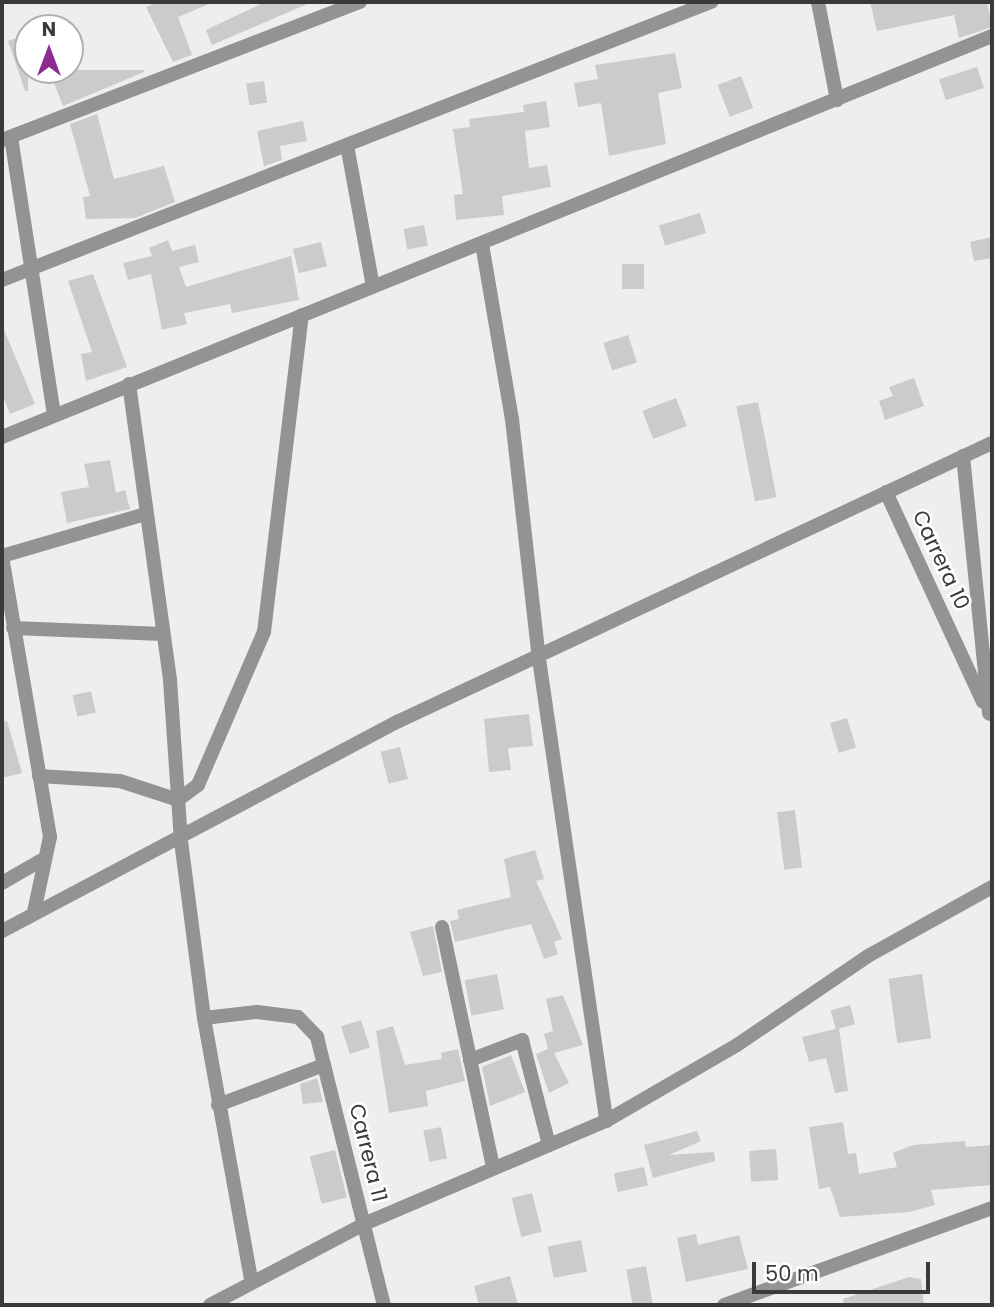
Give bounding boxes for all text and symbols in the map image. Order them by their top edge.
north arrow [14,14,84,84]
text: N [42,16,56,43]
street label: Carrera 10 [907,506,975,614]
street label: Carrera 11 [344,1101,392,1205]
scale bar [756,1248,934,1292]
text: 50 m [765,1259,819,1288]

